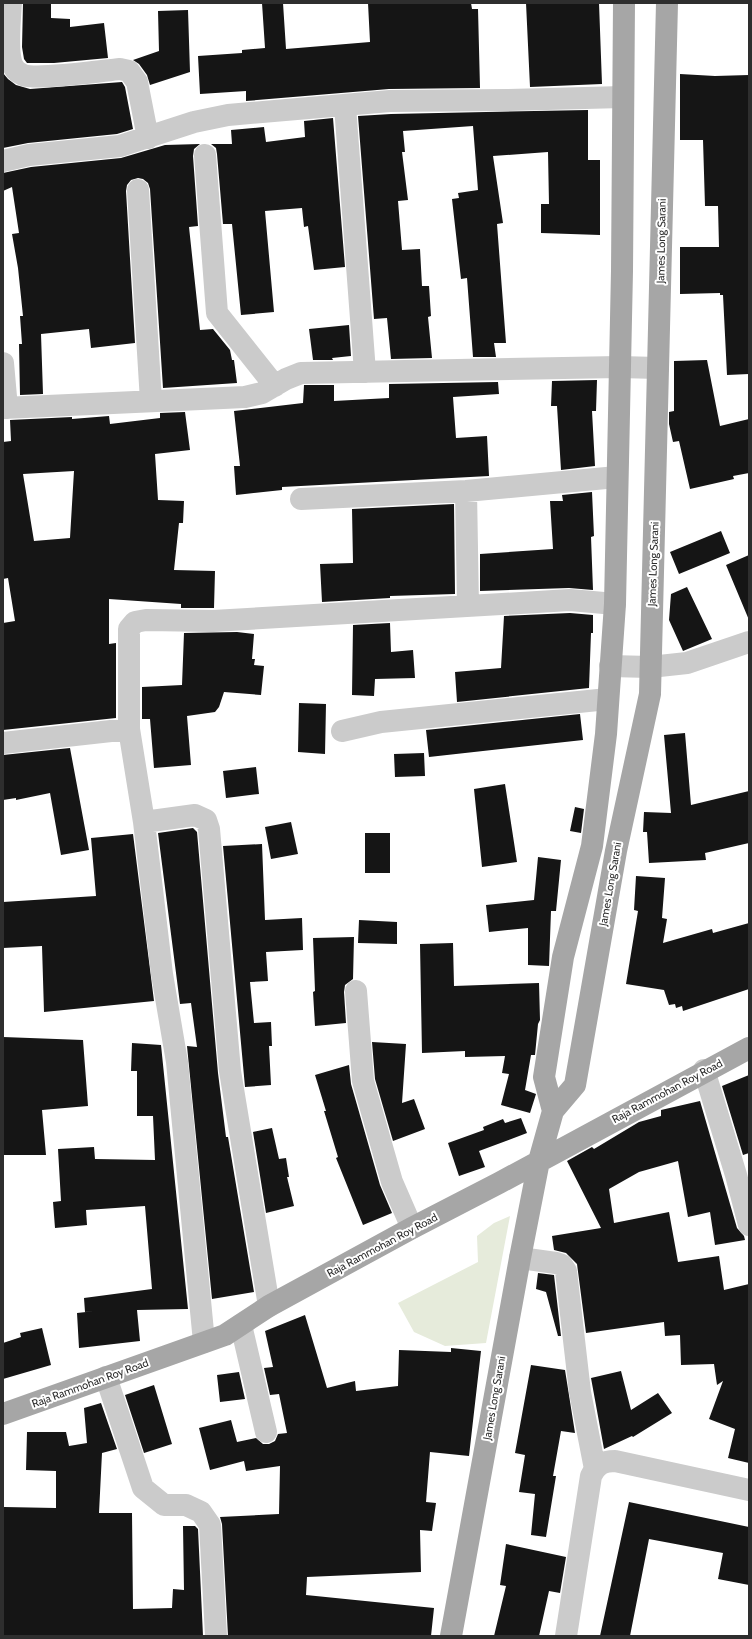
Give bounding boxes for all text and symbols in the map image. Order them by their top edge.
street label: James Long Sarani [653,199,669,284]
street label: James Long Sarani [644,521,661,608]
street label: James Long Sarani [596,841,624,928]
street label: Raja Rammohan Roy Road [609,1056,725,1126]
street label: Raja Rammohan Roy Road [324,1210,440,1280]
street label: Raja Rammohan Roy Road [30,1355,150,1411]
street label: James Long Sarani [480,1355,508,1442]

